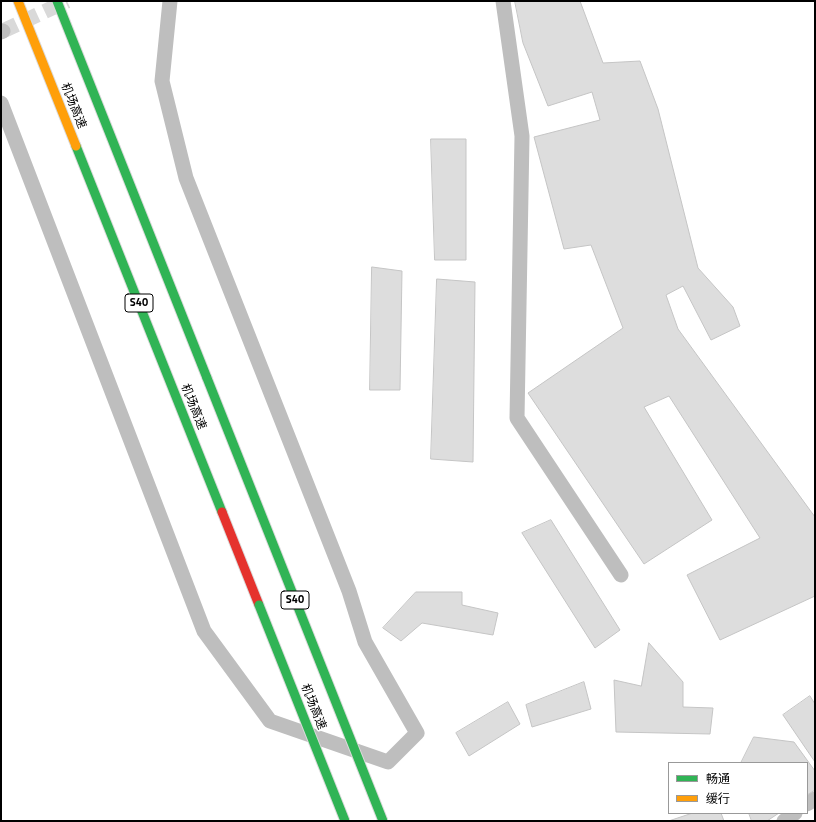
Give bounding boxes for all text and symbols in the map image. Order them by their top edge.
street label: 机场高速 [57,81,89,131]
road number: S40 [125,294,153,312]
street label: 机场高速 [177,382,209,432]
road number: S40 [281,591,309,609]
street label: 机场高速 [297,682,329,732]
legend [668,762,808,814]
text: 畅通 [706,769,730,788]
text: 缓行 [706,789,730,808]

